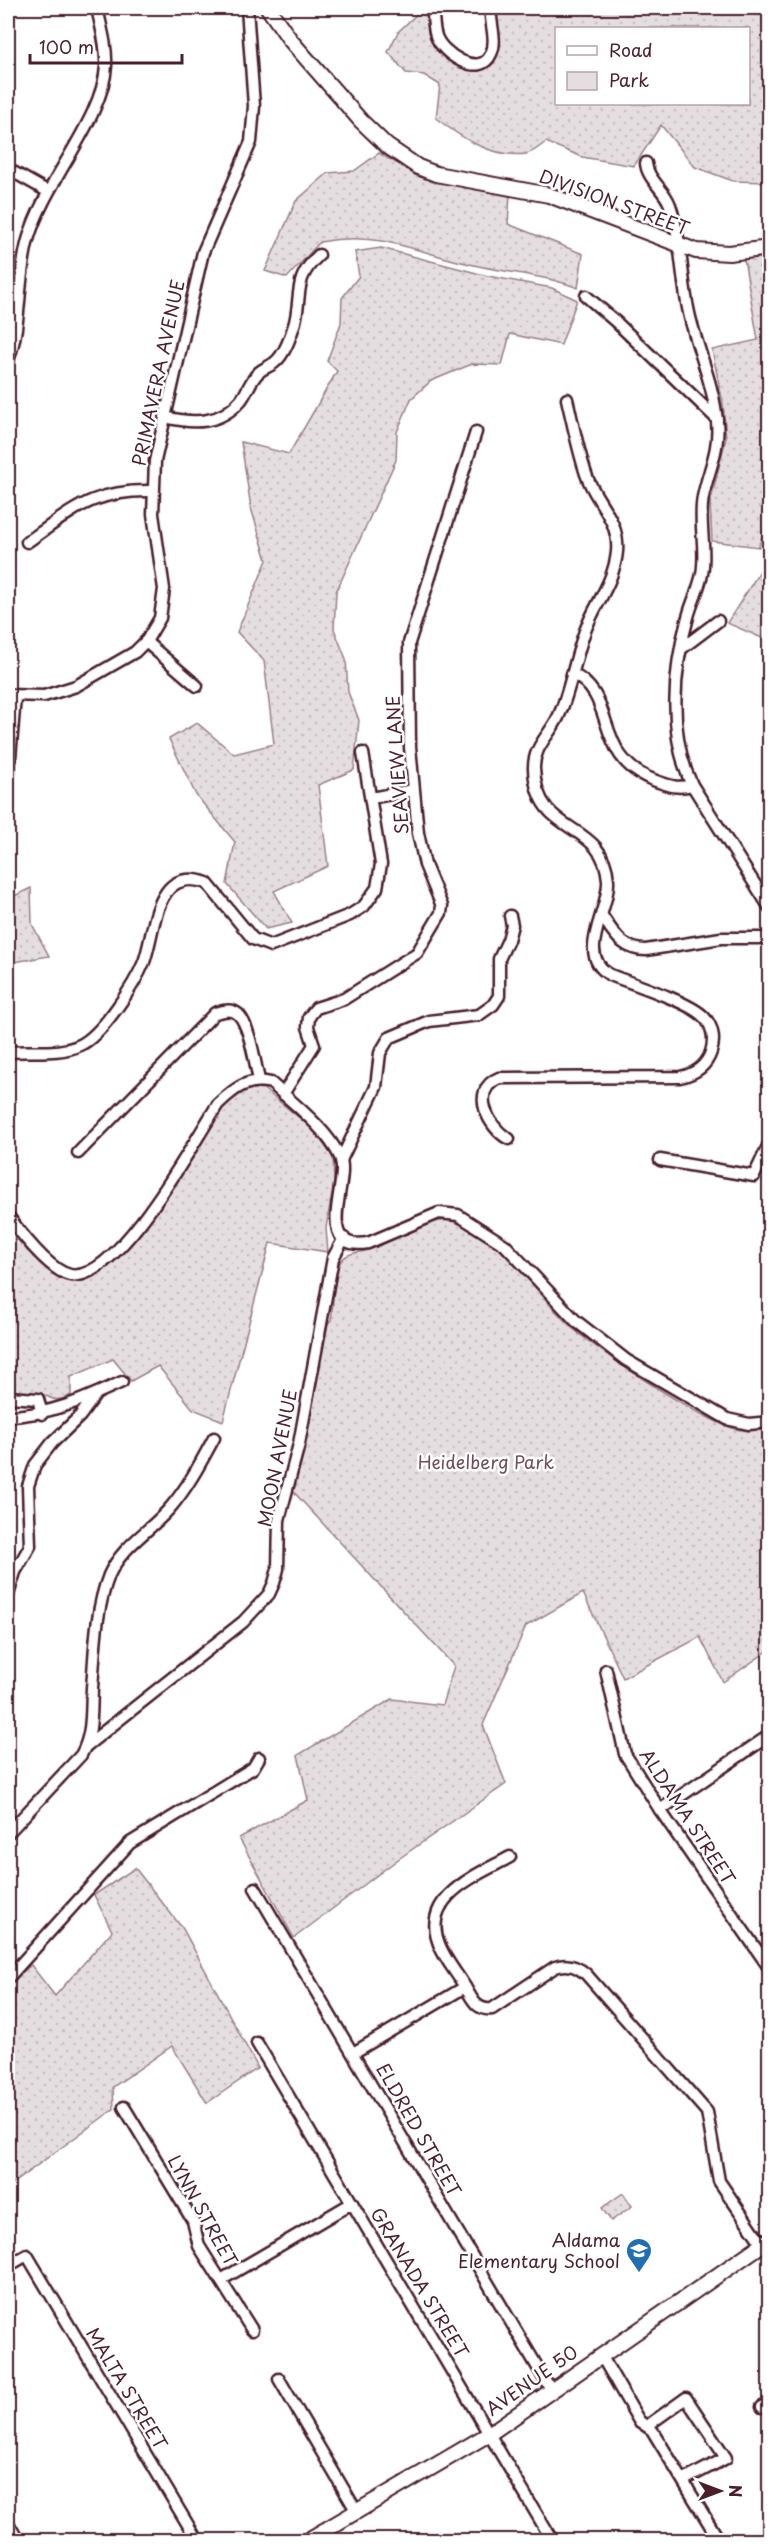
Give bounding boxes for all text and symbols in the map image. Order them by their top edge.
scale bar [30,27,182,65]
legend [555,27,750,105]
text: 100 m [39,33,94,60]
text: Road [609,36,653,63]
text: Park [609,66,649,93]
street label: DIVISION STREET [536,162,694,242]
street label: PRIMAVERA AVENUE [125,277,191,469]
street label: SEAVIEW LANE [378,695,415,835]
street label: MOON AVENUE [250,1387,303,1529]
park label: Heidelberg Park [418,1448,554,1475]
street label: ALDAMA STREET [634,1743,743,1890]
street label: ELDRED STREET [370,2058,468,2201]
street label: LYNN STREET [162,2150,245,2271]
street label: GRANADA STREET [365,2202,476,2363]
place label: Aldama Elementary School [458,2226,621,2274]
school or university icon: Aldama Elementary School [624,2236,654,2274]
street label: MALTA STREET [80,2322,175,2455]
street label: AVENUE 50 [480,2338,583,2421]
north arrow [690,2461,750,2521]
text: N [724,2485,748,2497]

